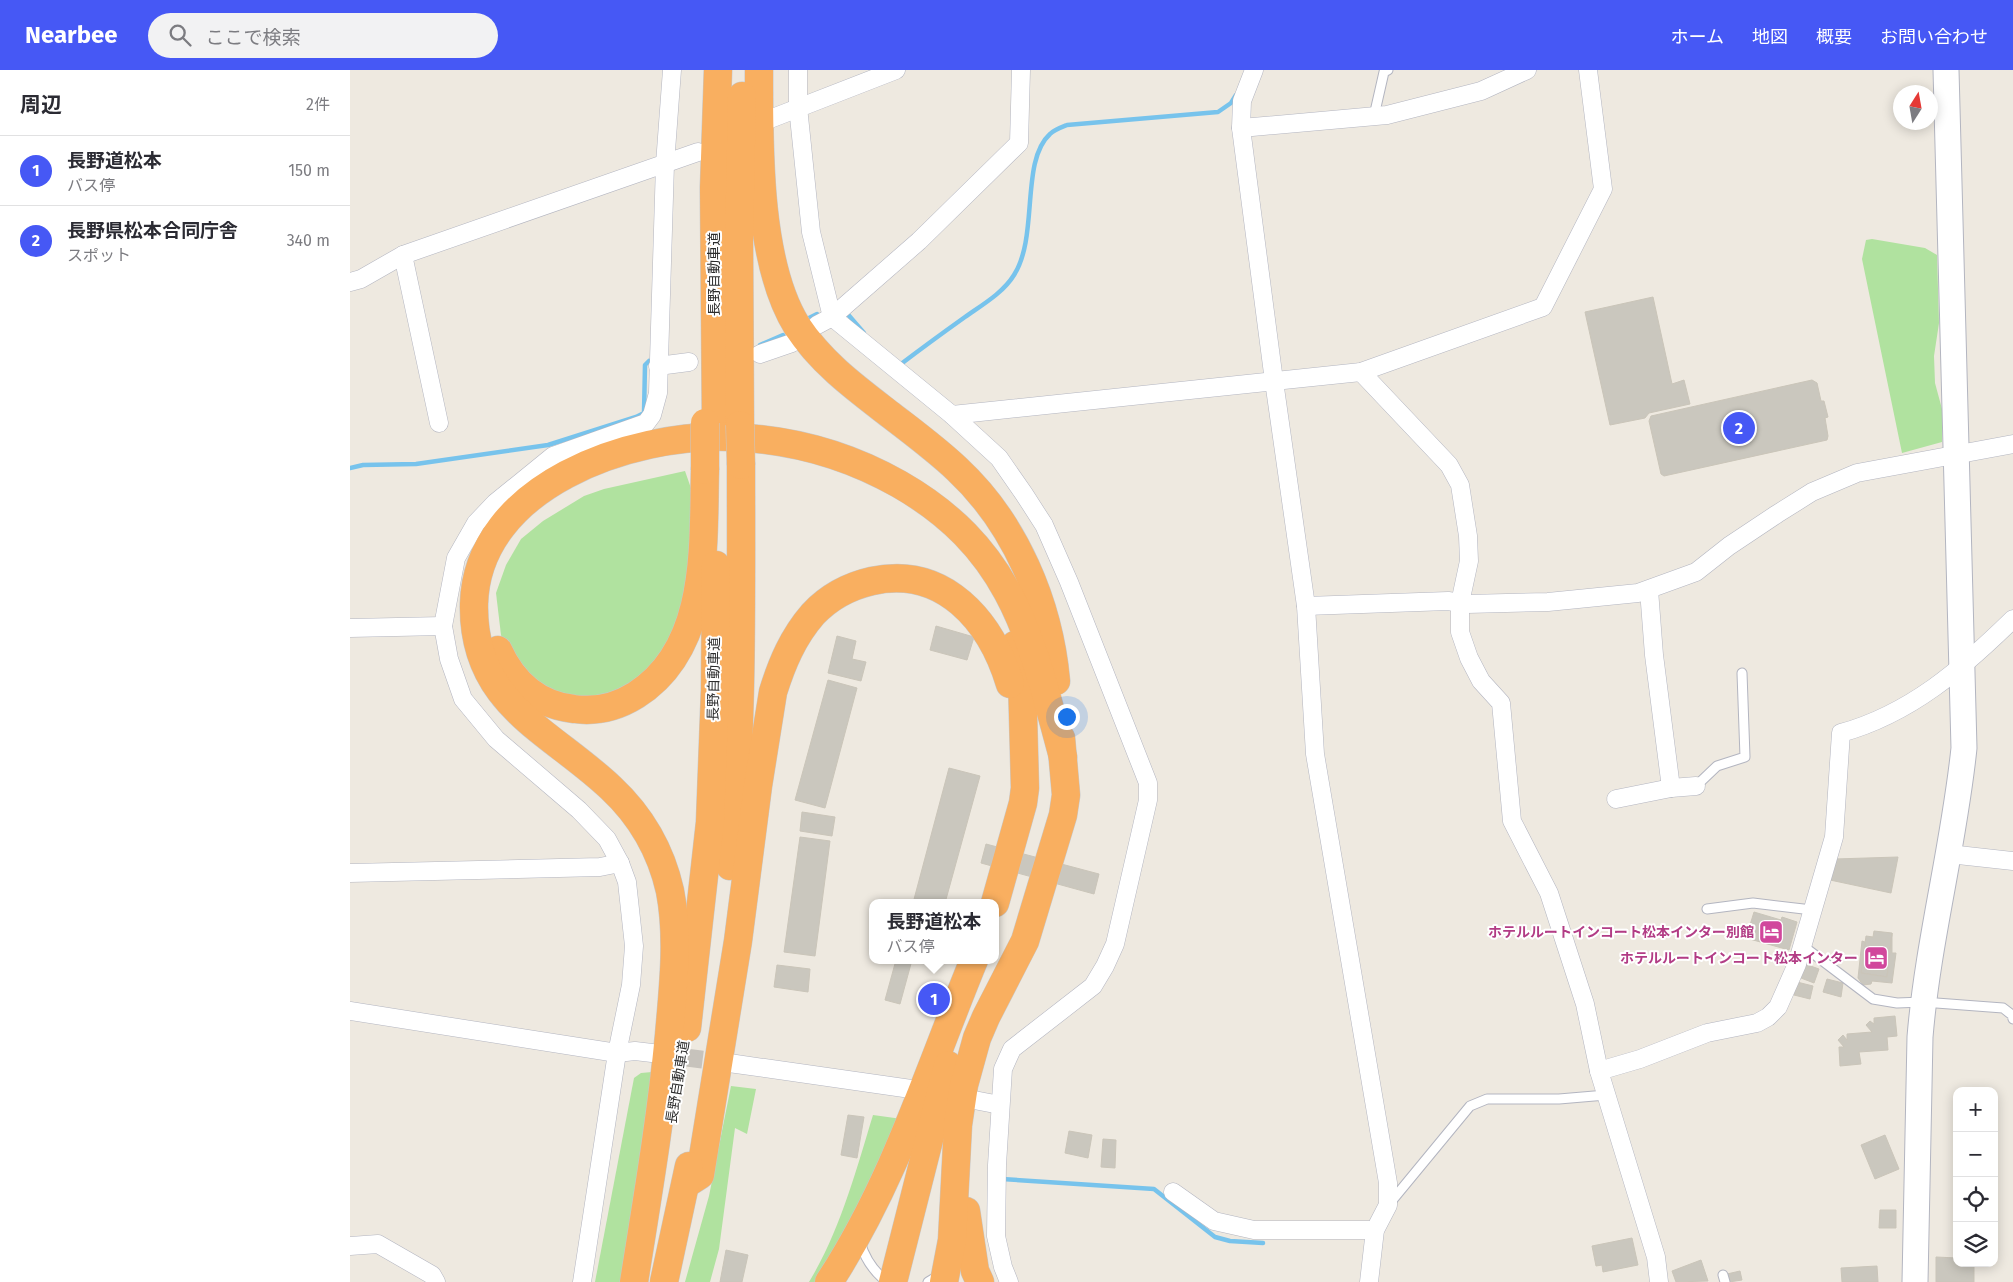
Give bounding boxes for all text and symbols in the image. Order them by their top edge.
search box [148,13,498,58]
text: Nearbee [25,21,118,49]
icon: search [166,21,194,49]
text: ここで検索 [206,26,301,49]
text: ホーム [1671,26,1724,48]
text: 地図 [1752,26,1788,48]
text: 概要 [1816,26,1852,48]
text: お問い合わせ [1880,26,1988,48]
north arrow [1893,85,1938,130]
text: 周辺 [20,92,62,118]
text: 2件 [306,95,330,114]
text: 長野道松本 [67,149,162,172]
text: 1 [32,161,40,180]
text: 150 m [288,161,330,180]
text: バス停 [67,176,115,195]
text: 長野県松本合同庁舎 [67,219,238,242]
text: 2 [32,231,40,250]
text: 340 m [287,231,330,250]
street label: 長野自動車道 [706,232,723,316]
text: スポット [67,246,131,265]
pin: 2 [1723,409,1755,447]
street label: 長野自動車道 [705,637,723,721]
your location [1054,704,1080,730]
popup [869,899,999,964]
text: 長野道松本 [886,910,982,933]
hotel icon: ホテルルートインコート松本インター別館 [1758,919,1784,945]
place label: ホテルルートインコート松本インター別館 [1488,924,1754,941]
text: バス停 [886,937,935,956]
hotel icon: ホテルルートインコート松本インター [1863,945,1889,971]
place label: ホテルルートインコート松本インター [1620,950,1858,967]
pin: 1 [918,980,950,1018]
street label: 長野自動車道 [663,1039,693,1125]
map controls [1953,1087,1998,1267]
button: + [1953,1087,1998,1132]
button: − [1953,1132,1998,1177]
button: locate [1953,1177,1998,1222]
button: layers [1953,1222,1998,1267]

